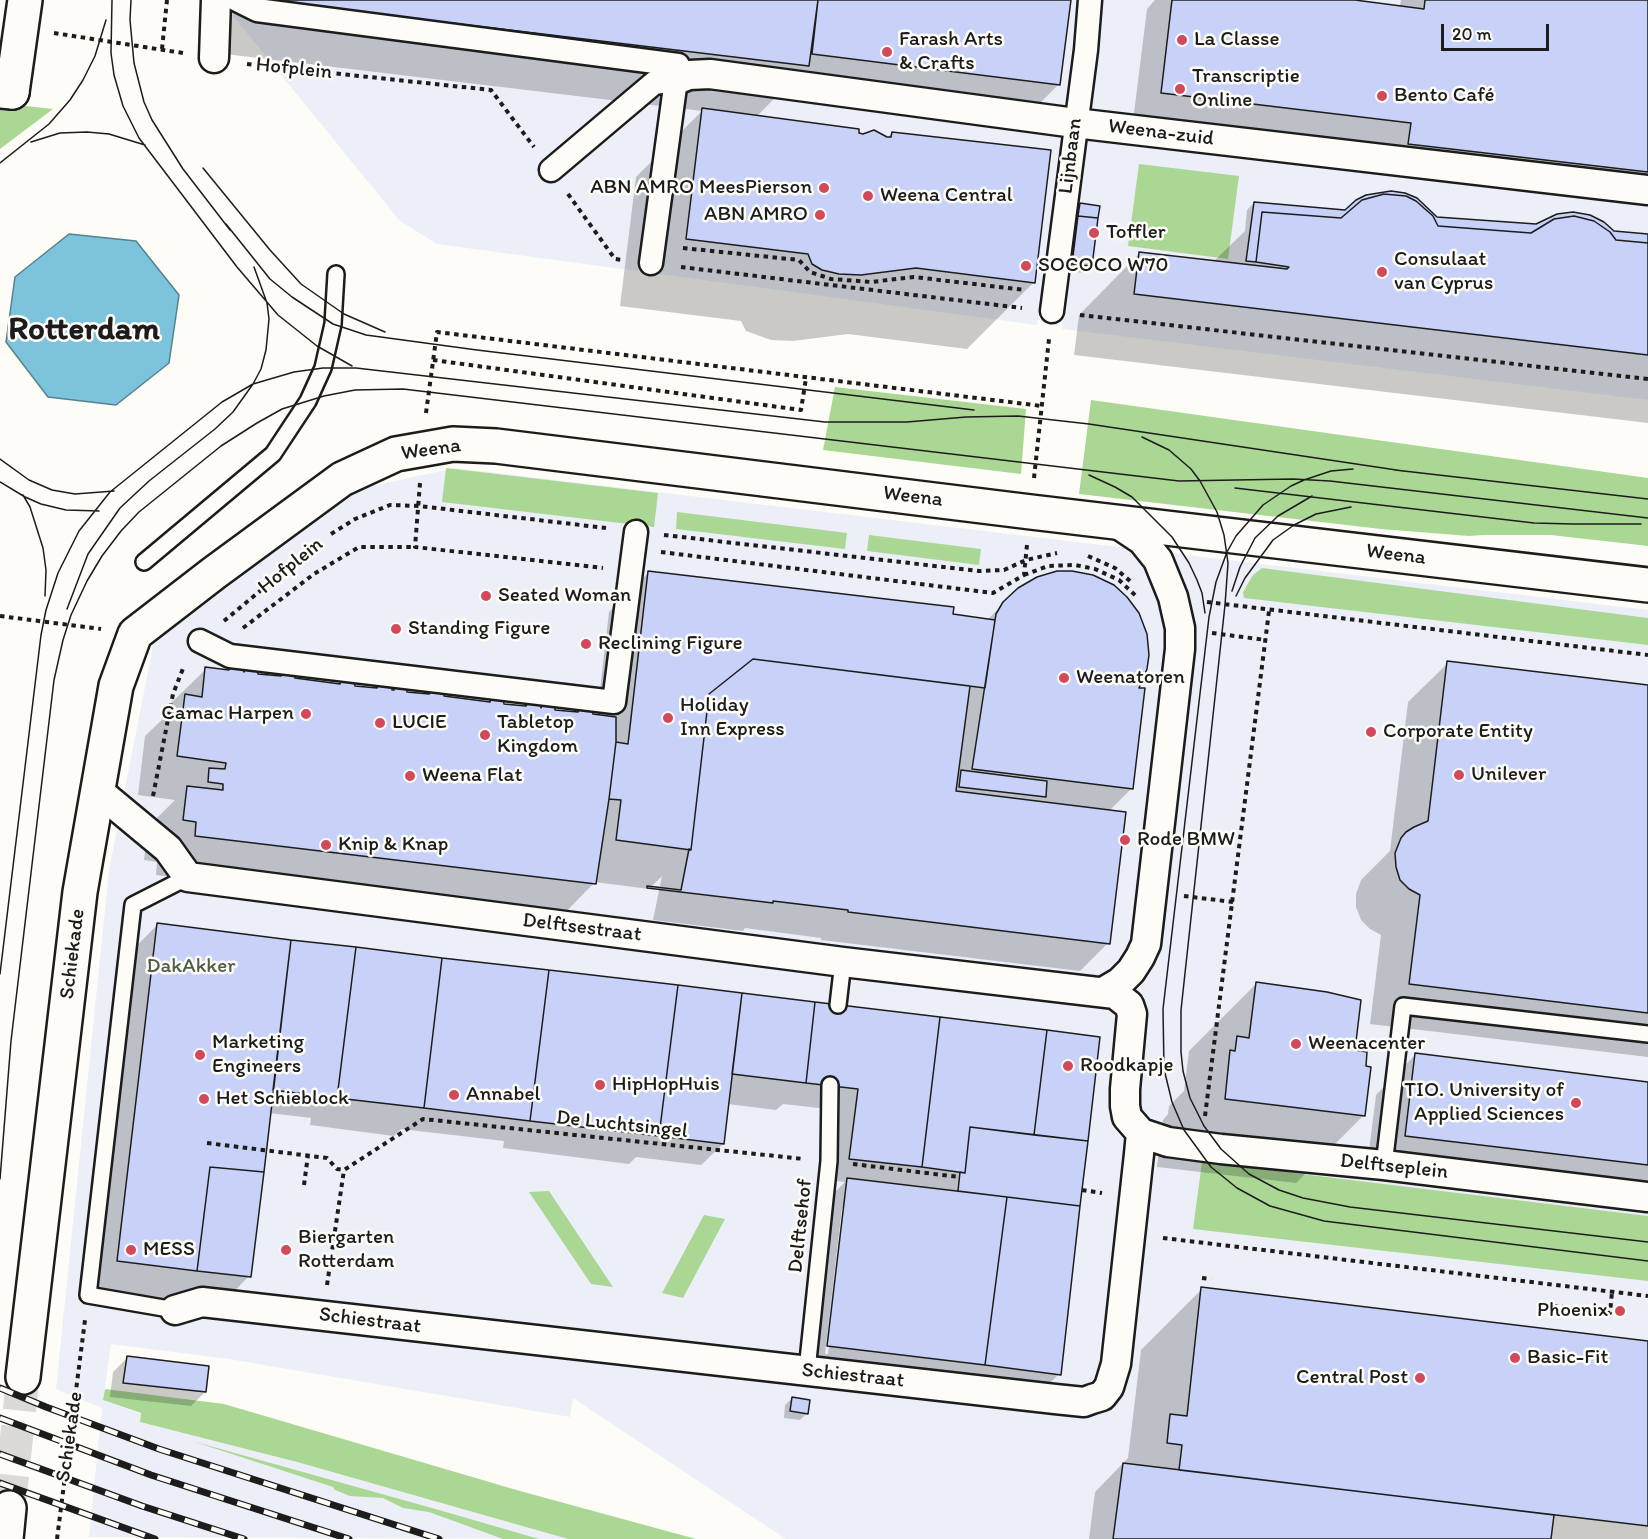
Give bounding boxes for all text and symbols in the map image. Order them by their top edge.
scale bar [1444,12,1552,50]
text: 20 m [1452,23,1492,45]
place label: Farash Arts & Crafts [899,27,1003,77]
place label: La Classe [1194,27,1279,53]
marker: La Classe [1175,33,1189,47]
marker: Farash Arts & Crafts [880,45,894,59]
street label: Hofplein [255,52,333,86]
place label: Transcriptie Online [1192,64,1300,114]
marker: Transcriptie Online [1173,82,1187,96]
place label: Bento Café [1394,83,1494,109]
marker: Bento Café [1375,89,1389,103]
street label: Weena-zuid [1107,114,1215,152]
street label: Lijnbaan [1054,117,1088,195]
place label: ABN AMRO MeesPierson [590,175,812,201]
marker: ABN AMRO MeesPierson [817,181,831,195]
place label: Weena Central [880,183,1013,209]
marker: Weena Central [861,189,875,203]
place label: ABN AMRO [704,202,808,228]
marker: ABN AMRO [813,208,827,222]
place label: Toffler [1106,220,1166,246]
marker: Toffler [1087,226,1101,240]
place label: Consulaat van Cyprus [1394,247,1493,297]
place label: SOCOCO W70 [1038,253,1168,279]
marker: SOCOCO W70 [1019,259,1033,273]
marker: Consulaat van Cyprus [1375,265,1389,279]
district label: Rotterdam [8,311,160,351]
street label: Weena [400,433,462,467]
street label: Weena [882,481,944,513]
street label: Hofplein [253,532,329,600]
street label: Weena [1365,539,1427,571]
place label: Seated Woman [498,583,631,609]
marker: Seated Woman [479,589,493,603]
place label: Standing Figure [408,616,550,642]
marker: Standing Figure [389,622,403,636]
place label: Reclining Figure [598,631,743,657]
marker: Reclining Figure [579,637,593,651]
place label: Weenatoren [1076,665,1185,691]
marker: Weenatoren [1057,671,1071,685]
place label: Holiday Inn Express [680,693,785,743]
place label: Camac Harpen [161,701,294,727]
marker: Camac Harpen [299,707,313,721]
place label: LUCIE [392,710,447,736]
place label: Tabletop Kingdom [497,710,578,760]
marker: Holiday Inn Express [661,711,675,725]
marker: LUCIE [373,716,387,730]
place label: Corporate Entity [1383,719,1533,745]
marker: Corporate Entity [1364,725,1378,739]
marker: Tabletop Kingdom [478,728,492,742]
place label: Unilever [1471,762,1546,788]
place label: Weena Flat [422,763,522,789]
marker: Unilever [1452,768,1466,782]
marker: Weena Flat [403,769,417,783]
place label: Rode BMW [1137,827,1235,853]
place label: Knip & Knap [338,832,448,858]
marker: Rode BMW [1118,833,1132,847]
marker: Knip & Knap [319,838,333,852]
street label: Schiekade [55,907,91,1001]
street label: Delftsestraat [521,908,643,948]
park label: DakAkker [146,954,236,980]
place label: Marketing Engineers [212,1030,304,1080]
place label: Weenacenter [1308,1031,1425,1057]
marker: Weenacenter [1289,1037,1303,1051]
marker: Marketing Engineers [193,1048,207,1062]
place label: Roodkapje [1080,1053,1173,1079]
marker: Roodkapje [1061,1059,1075,1073]
place label: HipHopHuis [612,1072,720,1098]
marker: HipHopHuis [593,1078,607,1092]
place label: TIO. University of Applied Sciences [1404,1078,1564,1128]
place label: Annabel [466,1082,540,1108]
place label: Het Schieblock [216,1086,349,1112]
marker: Annabel [447,1088,461,1102]
marker: Het Schieblock [197,1092,211,1106]
marker: TIO. University of Applied Sciences [1569,1096,1583,1110]
street label: De Luchtsingel [555,1106,689,1144]
street label: Delftseplein [1339,1149,1449,1185]
street label: Delftsehof [784,1178,818,1274]
place label: Biergarten Rotterdam [298,1225,394,1275]
place label: MESS [143,1237,195,1263]
marker: MESS [124,1243,138,1257]
marker: Biergarten Rotterdam [279,1243,293,1257]
place label: Phoenix [1537,1298,1608,1324]
street label: Schiestraat [317,1302,423,1340]
marker: Phoenix [1613,1304,1627,1318]
place label: Basic-Fit [1527,1345,1608,1371]
marker: Basic-Fit [1508,1351,1522,1365]
street label: Schiestraat [801,1358,905,1394]
place label: Central Post [1296,1365,1408,1391]
marker: Central Post [1413,1371,1427,1385]
street label: Schiekade [51,1390,89,1484]

